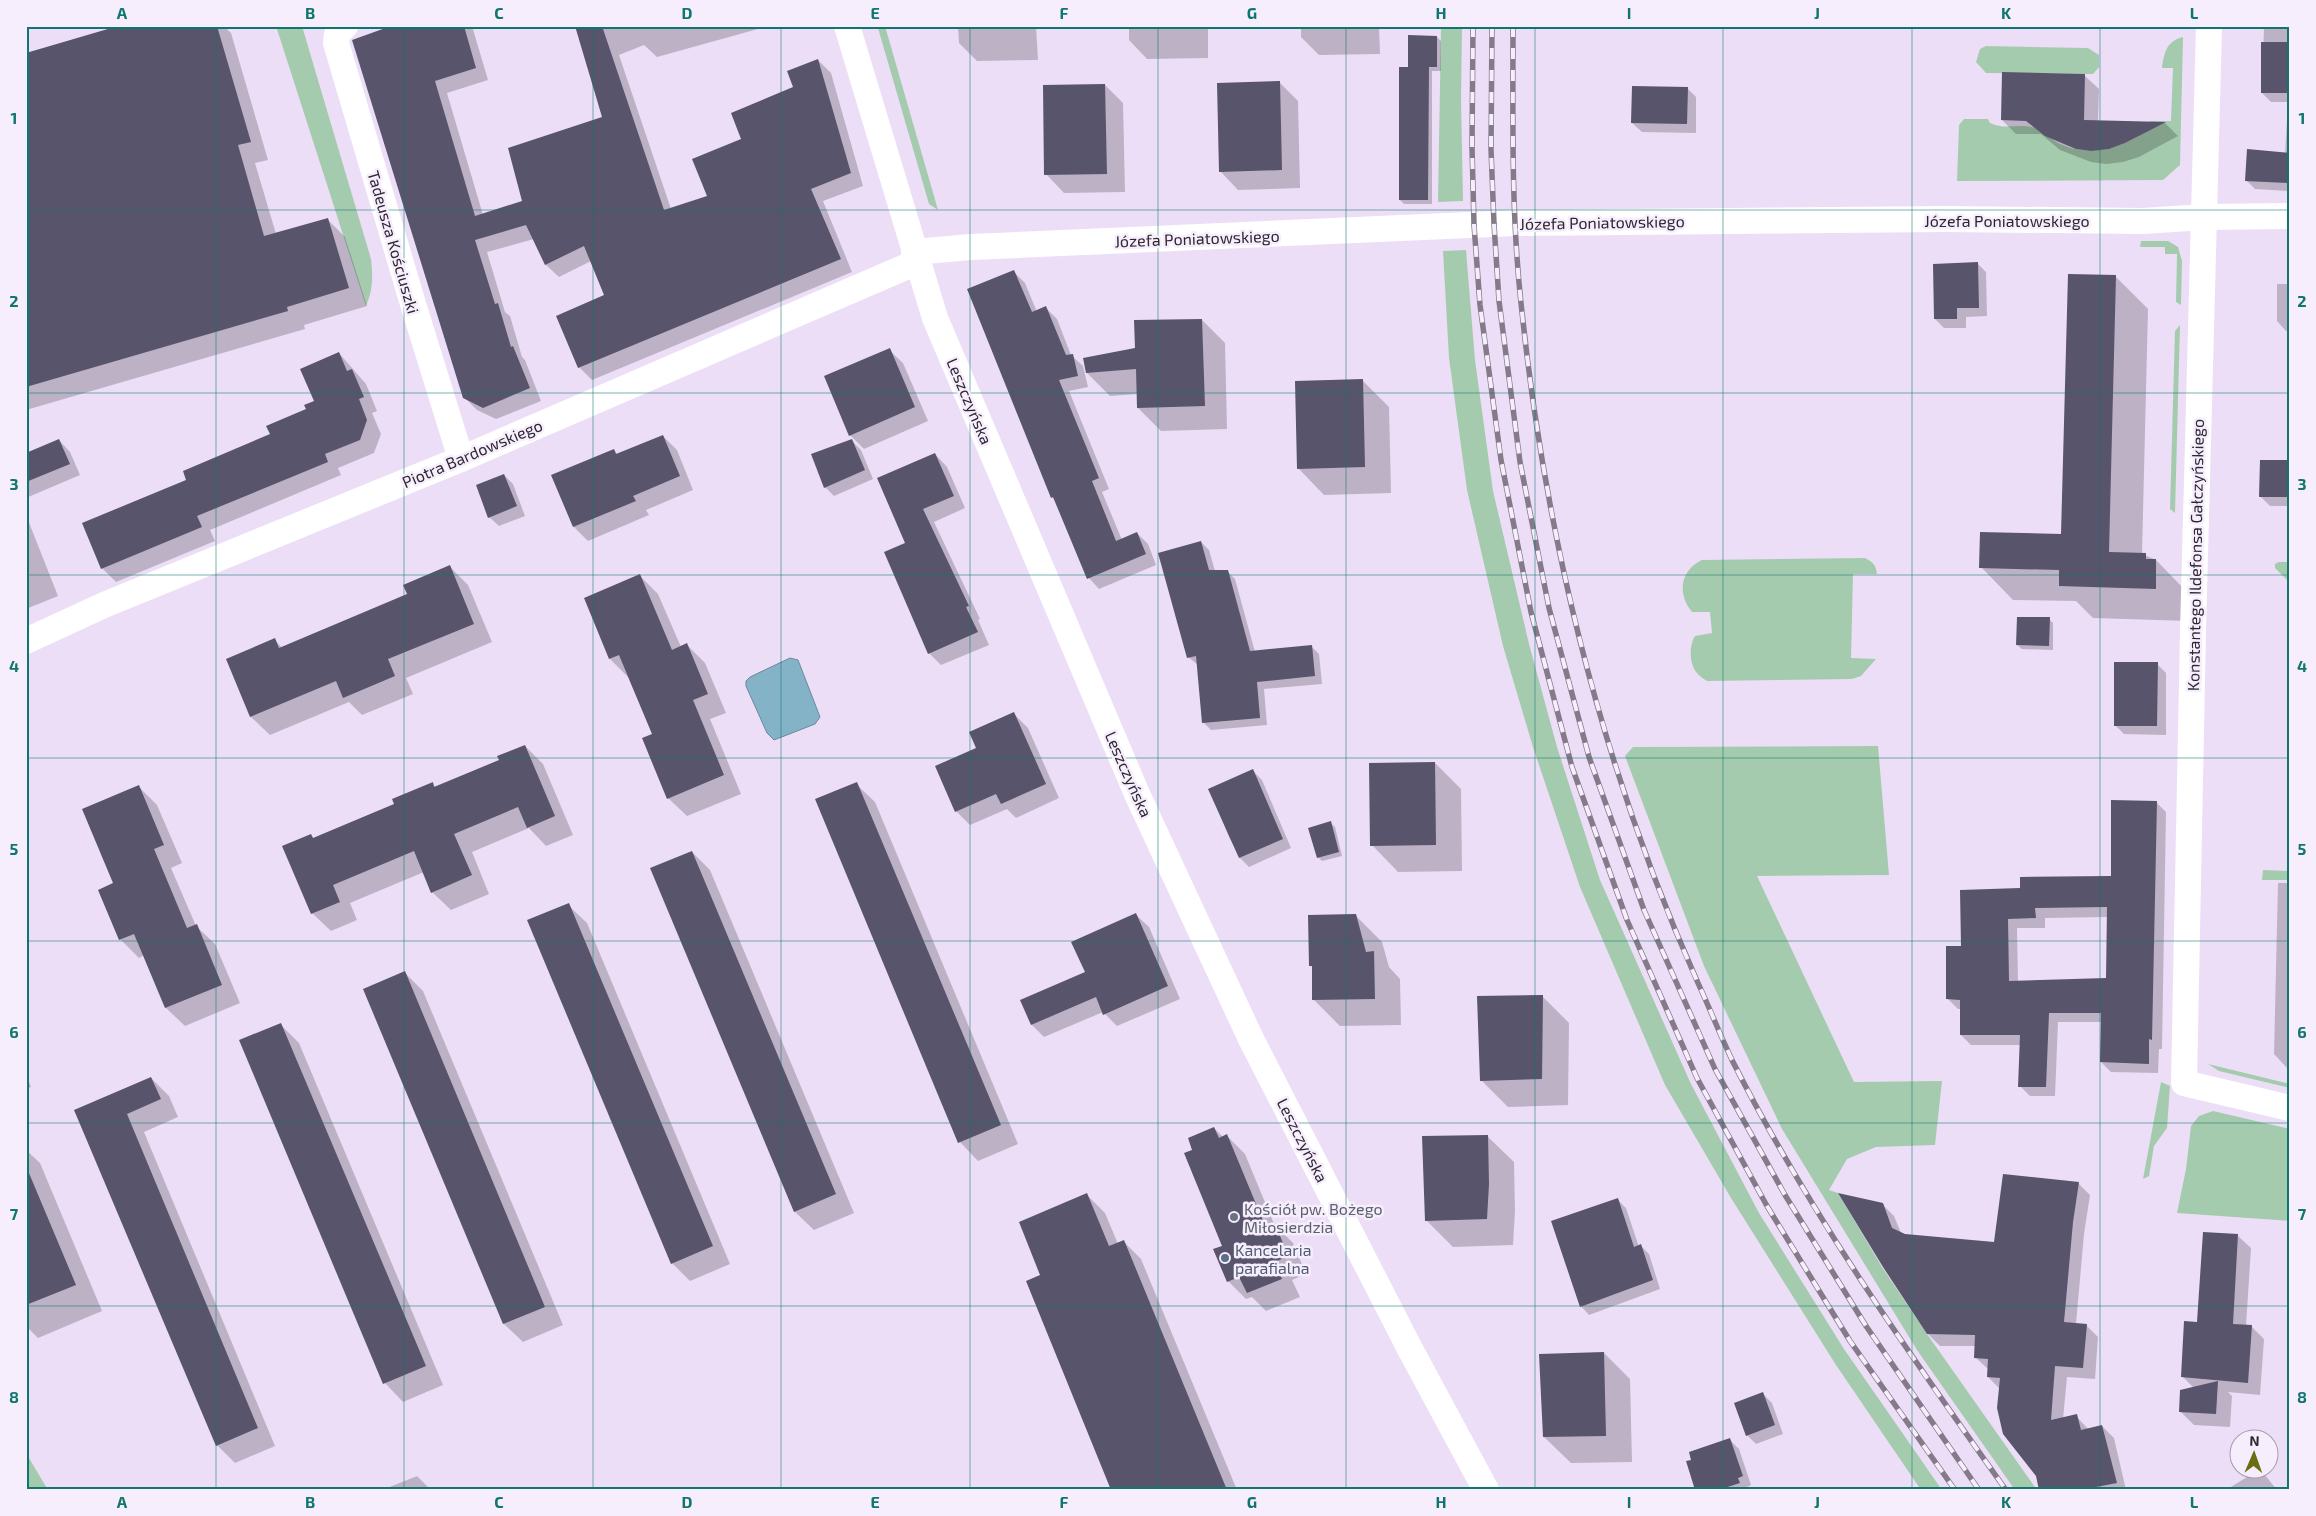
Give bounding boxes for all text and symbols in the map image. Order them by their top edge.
text: A [117,3,128,22]
text: B [305,3,315,22]
text: C [494,3,504,22]
text: D [682,3,693,22]
text: E [870,3,880,22]
text: F [1060,3,1069,22]
text: G [1247,3,1257,22]
text: H [1435,3,1447,22]
text: I [1627,3,1631,22]
text: J [1814,3,1820,22]
text: K [2001,3,2012,22]
text: L [2190,3,2199,22]
text: 1 [11,108,17,127]
text: 1 [2299,108,2305,127]
street label: Tadeusza Kościuszki [364,168,424,316]
street label: Józefa Poniatowskiego [1519,211,1685,233]
street label: Józefa Poniatowskiego [1924,211,2090,230]
street label: Józefa Poniatowskiego [1114,226,1280,250]
text: 2 [9,291,19,310]
text: 2 [2297,291,2307,310]
street label: Leszczyńska [943,355,997,447]
street label: Piotra Bardowskiego [399,415,545,491]
street label: Konstantego Ildefonsa Gałczyńskiego [2183,419,2207,691]
text: 3 [9,474,19,493]
text: 3 [2297,474,2307,493]
text: 4 [9,656,19,675]
text: 4 [2297,656,2307,675]
street label: Leszczyńska [1102,728,1156,820]
text: 5 [10,839,19,858]
text: 5 [2298,839,2307,858]
text: 6 [9,1022,19,1041]
text: 6 [2297,1022,2307,1041]
street label: Leszczyńska [1274,1095,1332,1185]
place label: Kościół pw. Bożego Miłosierdzia [1244,1199,1383,1236]
text: 7 [10,1204,19,1223]
text: 7 [2298,1204,2307,1223]
marker: Kościół pw. Bożego Miłosierdzia [1228,1211,1240,1223]
place label: Kancelaria parafialna [1235,1240,1312,1277]
marker: Kancelaria parafialna [1219,1252,1231,1264]
text: 8 [9,1387,19,1406]
text: 8 [2297,1387,2307,1406]
north arrow [2228,1428,2278,1478]
text: N [2249,1432,2260,1449]
text: A [117,1492,128,1511]
text: B [305,1492,315,1511]
text: C [494,1492,504,1511]
text: D [682,1492,693,1511]
text: E [870,1492,880,1511]
text: F [1060,1492,1069,1511]
text: G [1247,1492,1257,1511]
text: H [1435,1492,1447,1511]
text: I [1627,1492,1631,1511]
text: J [1814,1492,1820,1511]
text: K [2001,1492,2012,1511]
text: L [2190,1492,2199,1511]

